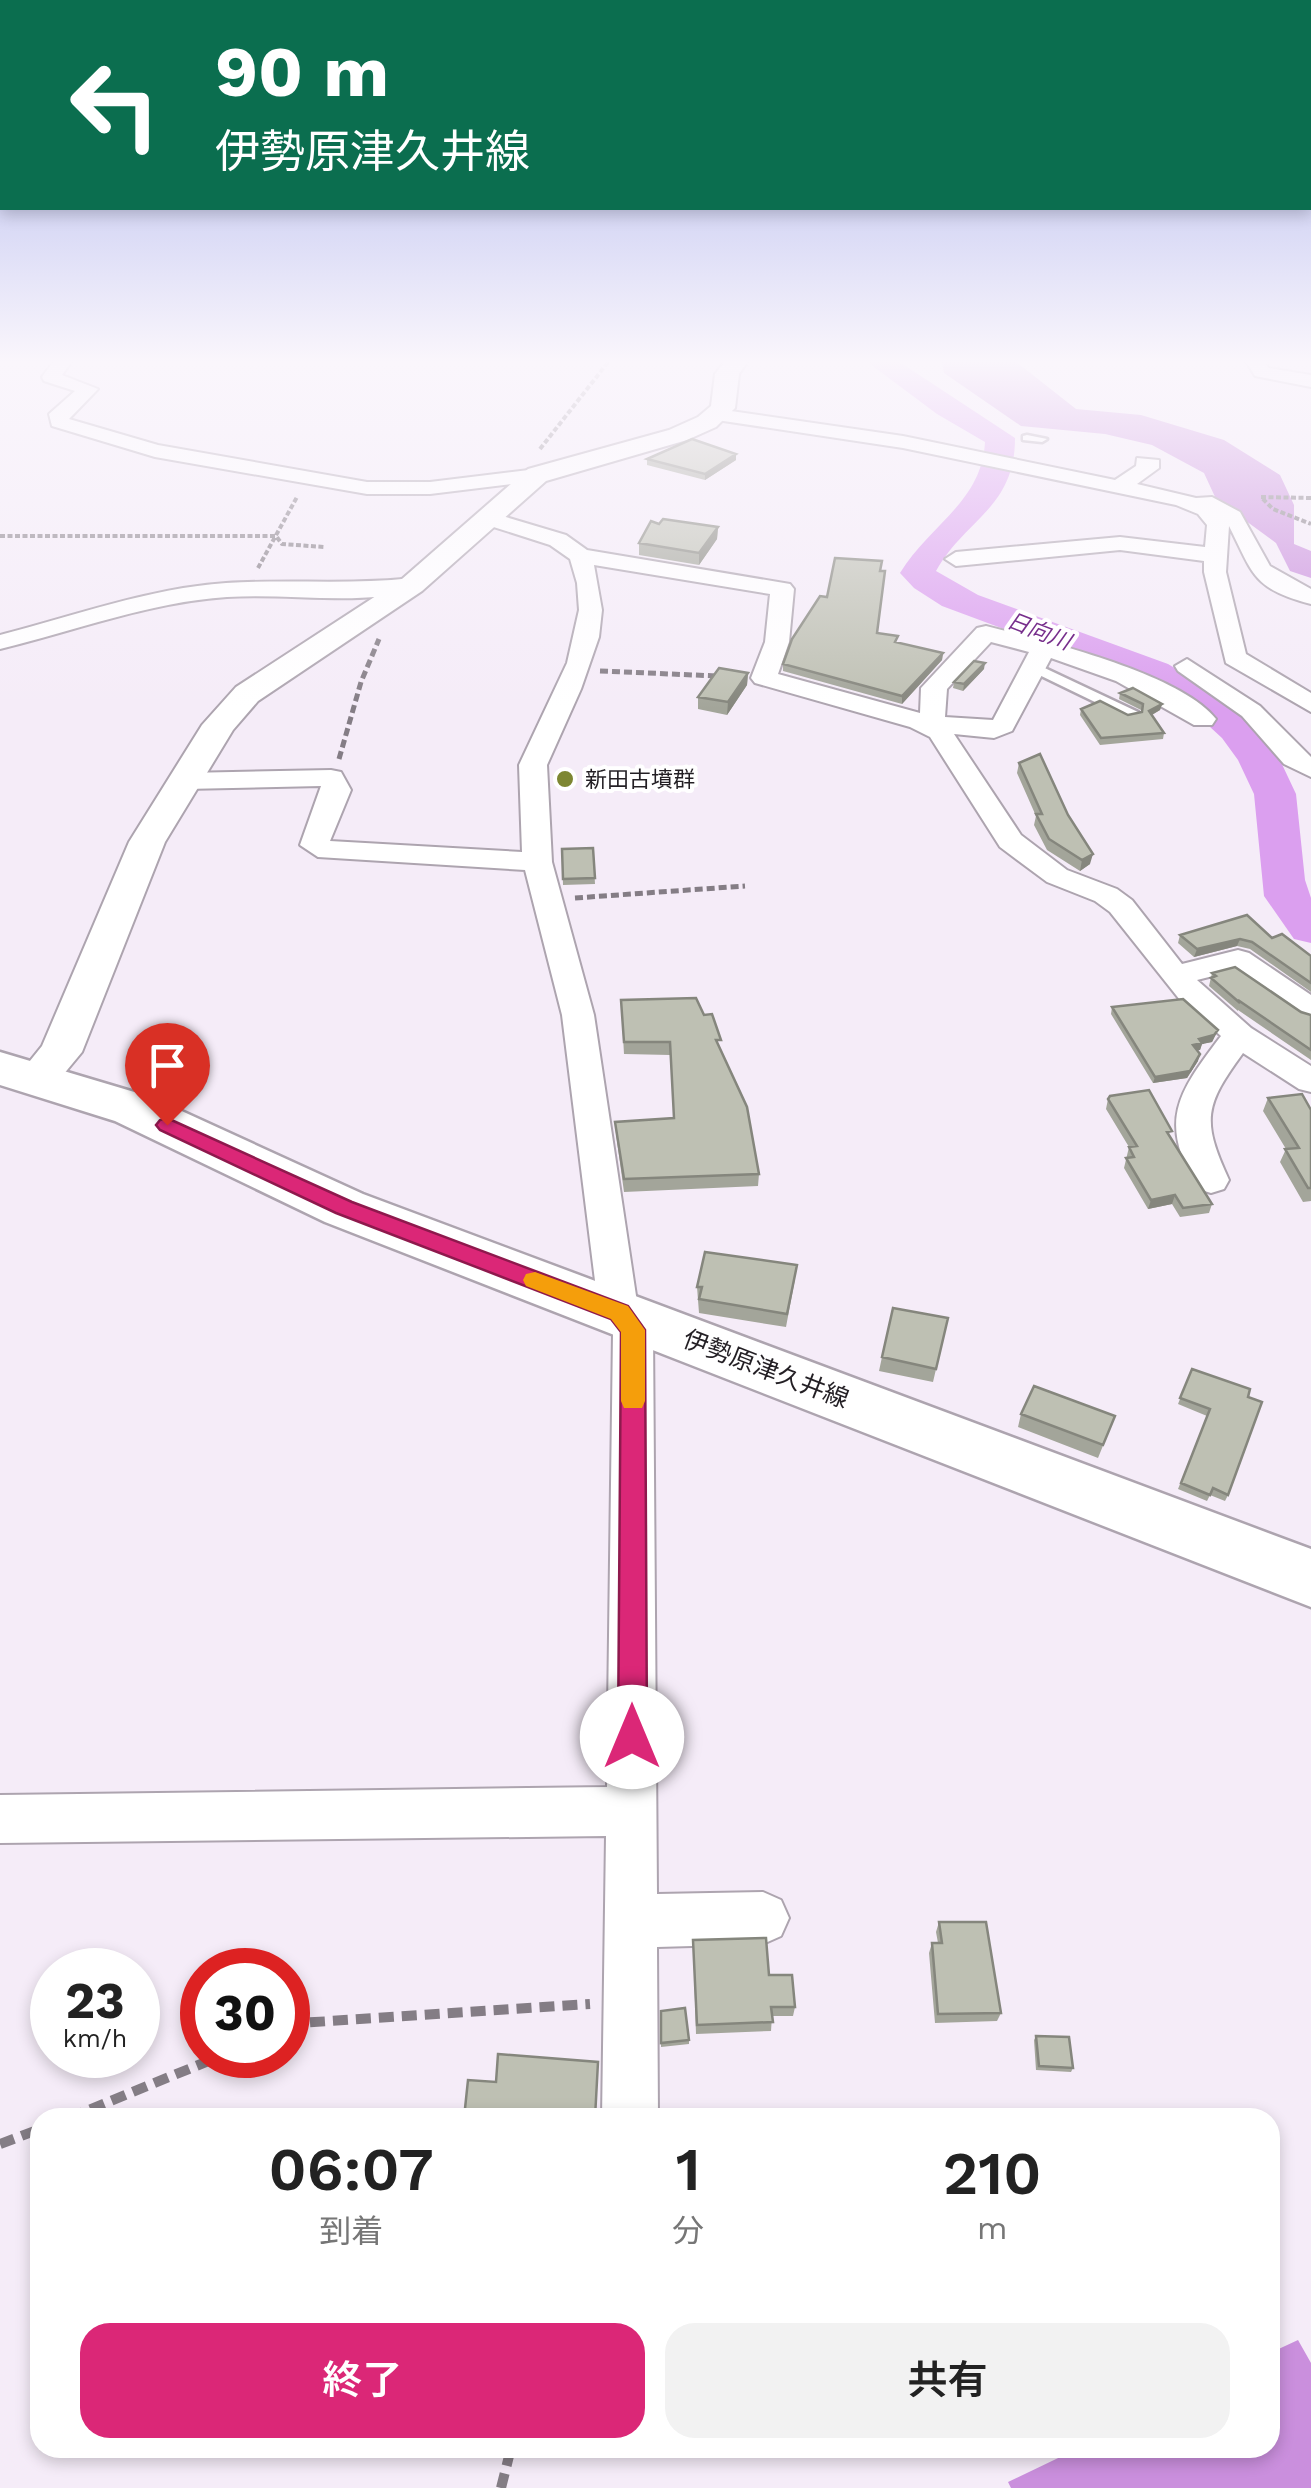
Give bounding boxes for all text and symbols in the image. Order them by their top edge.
text: 90 m [215,31,389,113]
icon: left [50,40,180,170]
text: 伊勢原津久井線 [215,125,530,178]
water label: 日向川 [1004,608,1076,655]
place label: 新田古墳群 [585,767,695,792]
marker: 新田古墳群 [554,768,576,790]
pin [125,1023,210,1126]
icon: arrive [140,1038,195,1093]
street label: 伊勢原津久井線 [679,1324,853,1414]
position arrow [580,1685,684,1789]
speed limit sign: 30 [180,1948,310,2078]
text: 23 [65,1971,125,2030]
text: km/h [63,2024,127,2053]
text: 06:07 [269,2134,434,2205]
text: 1 [676,2134,701,2205]
text: 210 [943,2138,1041,2209]
text: m [977,2209,1007,2247]
text: 到着 [319,2212,383,2250]
text: 分 [672,2212,704,2250]
button: 終了 [80,2323,645,2438]
button: 共有 [665,2323,1230,2438]

